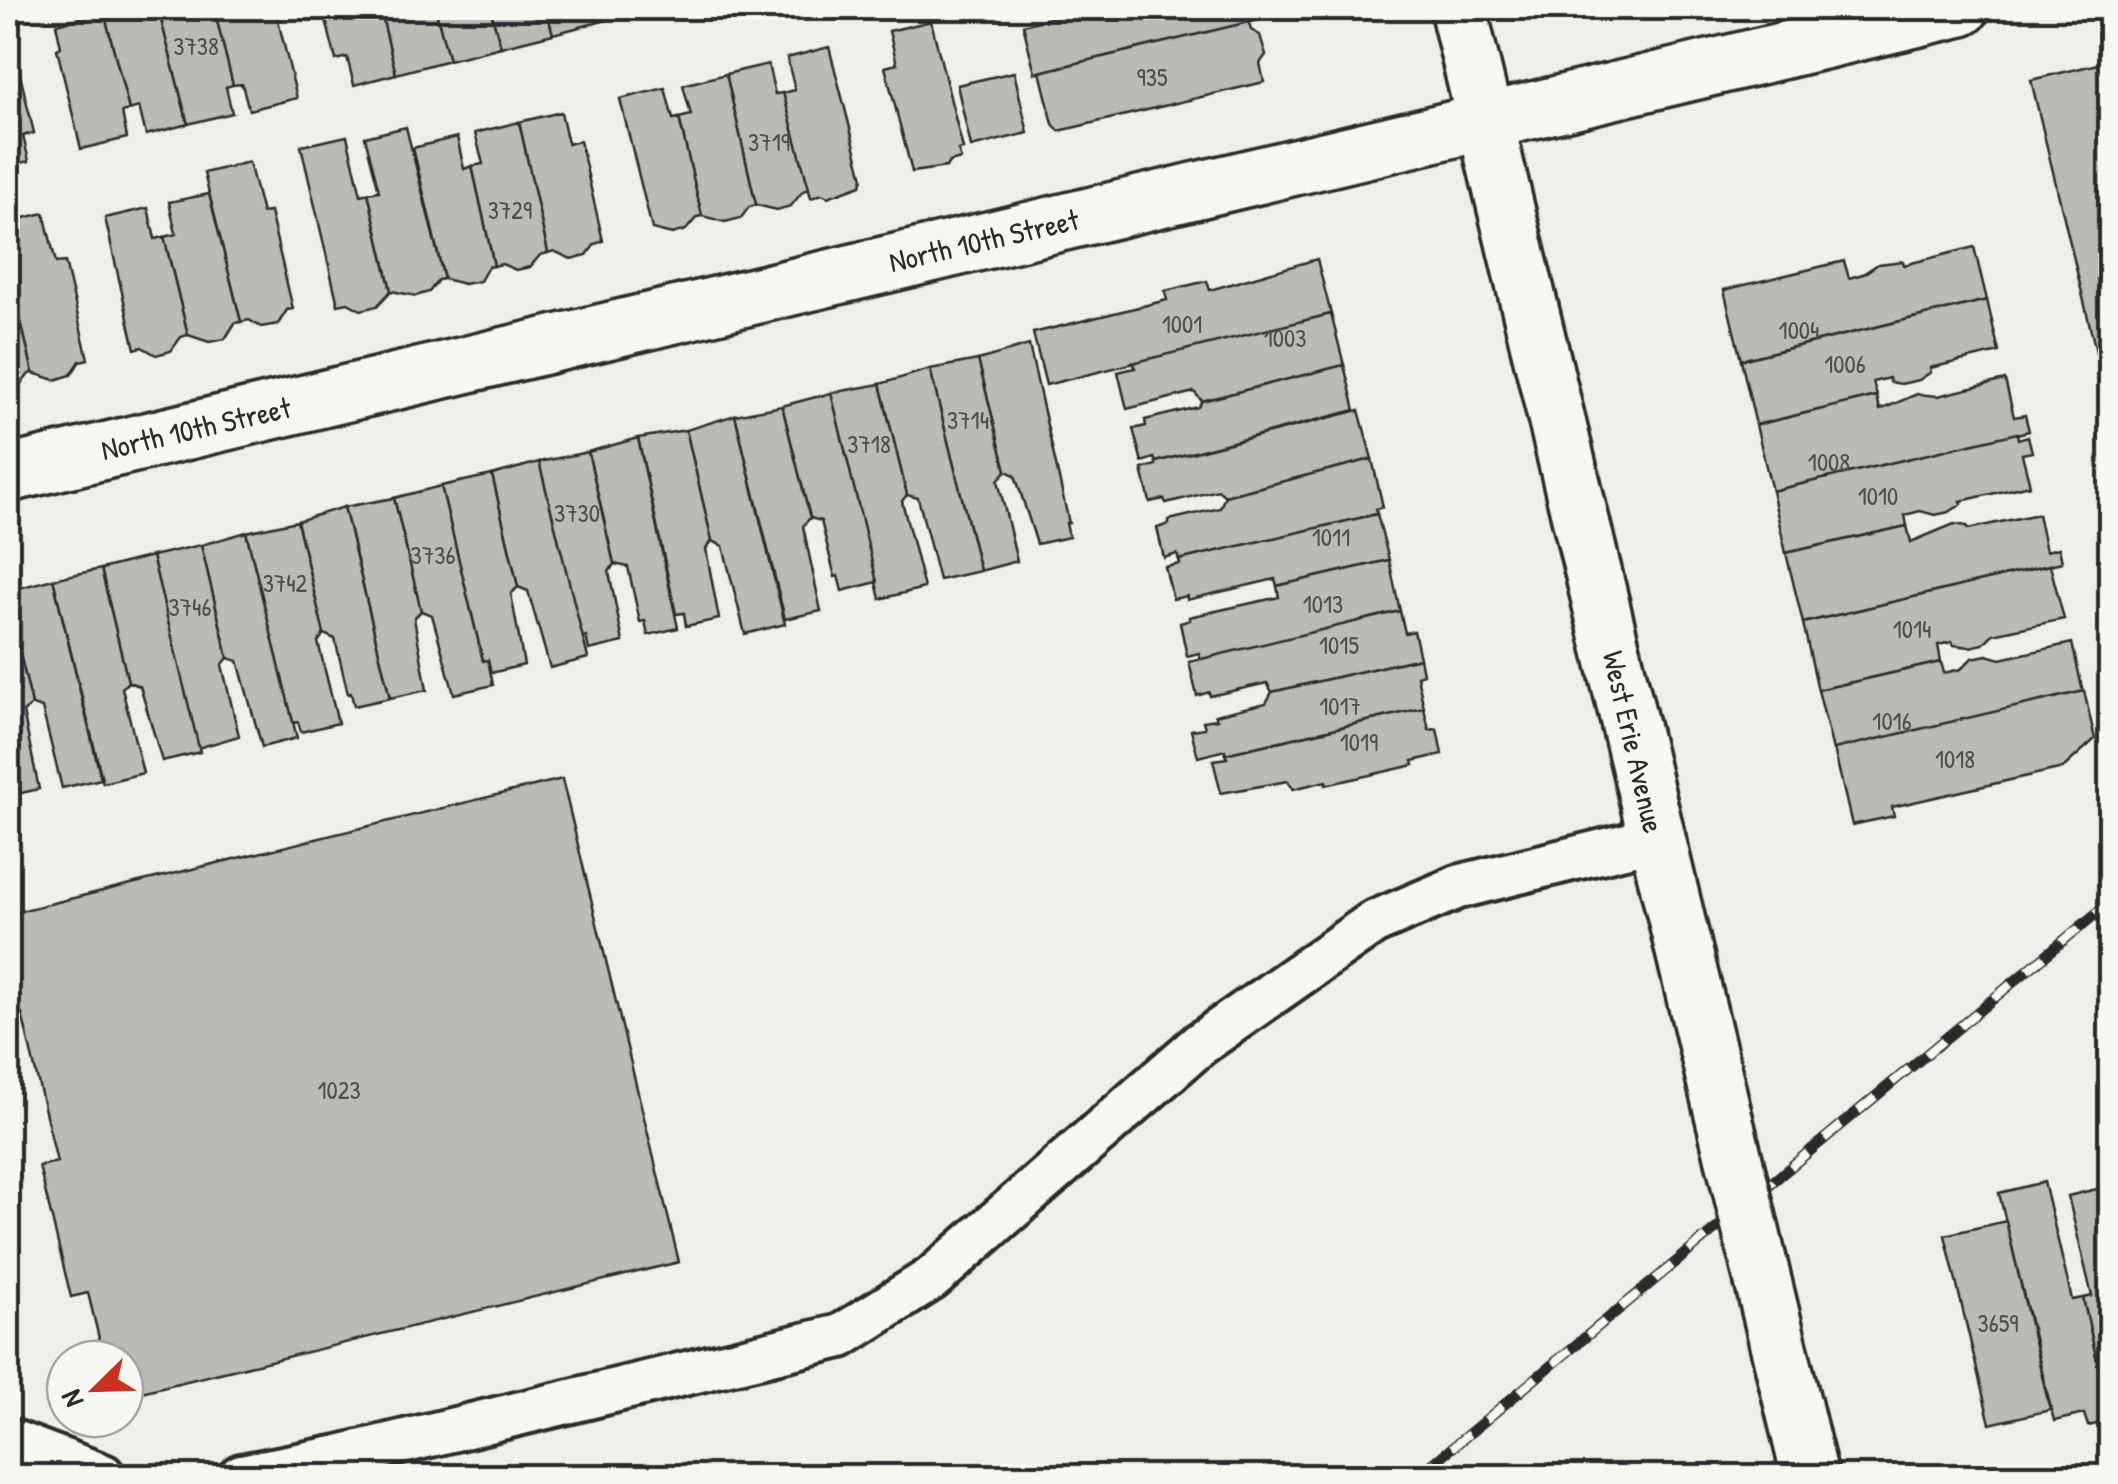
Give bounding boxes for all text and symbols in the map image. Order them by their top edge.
house number: 3738 [173,29,219,63]
house number: 935 [1137,60,1168,94]
house number: 3719 [748,125,790,159]
house number: 3729 [488,193,532,227]
street label: North 10th Street [885,199,1083,281]
house number: 1001 [1162,307,1202,341]
house number: 1004 [1779,313,1819,347]
house number: 1003 [1264,321,1306,355]
house number: 1006 [1824,347,1866,381]
street label: North 10th Street [97,387,295,469]
house number: 3714 [947,403,989,437]
house number: 3718 [847,427,891,461]
house number: 1008 [1808,445,1850,479]
house number: 1010 [1858,479,1898,513]
house number: 3730 [554,496,600,530]
house number: 1011 [1312,520,1350,554]
house number: 3736 [411,538,455,572]
house number: 3742 [263,566,308,600]
house number: 1013 [1303,587,1343,621]
house number: 3746 [169,590,211,624]
house number: 1014 [1893,612,1931,646]
house number: 1015 [1319,628,1359,662]
street label: West Erie Avenue [1594,647,1674,837]
house number: 1017 [1319,689,1361,723]
house number: 1016 [1872,704,1912,738]
house number: 1019 [1340,725,1378,759]
house number: 1018 [1935,742,1975,776]
house number: 1023 [317,1073,361,1107]
house number: 3659 [1978,1306,2018,1340]
north arrow [45,1339,145,1439]
text: N [52,1384,92,1413]

